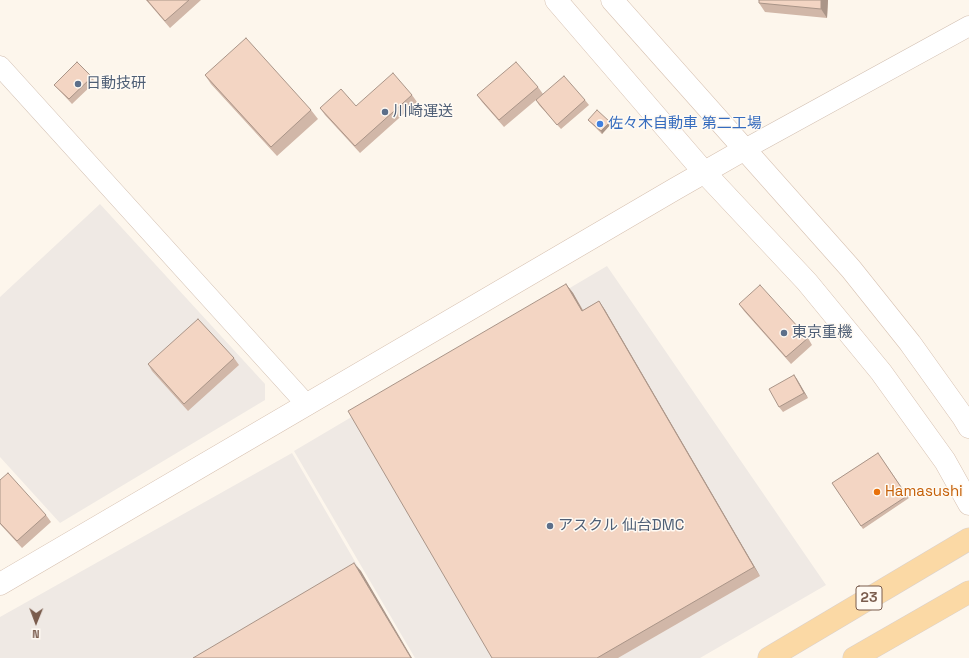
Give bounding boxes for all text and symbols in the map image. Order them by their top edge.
place label: 日動技研 [86,75,146,93]
marker: 日動技研 [73,79,83,89]
place label: 川崎運送 [393,103,453,121]
marker: 川崎運送 [380,107,390,117]
place label: 佐々木自動車 第二工場 [608,115,762,133]
marker: 佐々木自動車 第二工場 [595,119,605,129]
place label: 東京重機 [792,324,852,342]
marker: 東京重機 [779,328,789,338]
place label: Hamasushi [885,483,963,501]
marker: Hamasushi [872,487,882,497]
place label: アスクル 仙台DMC [558,517,684,535]
marker: アスクル 仙台DMC [545,521,555,531]
road number: 23 [856,586,882,610]
north arrow [16,602,56,642]
text: N [32,627,40,641]

